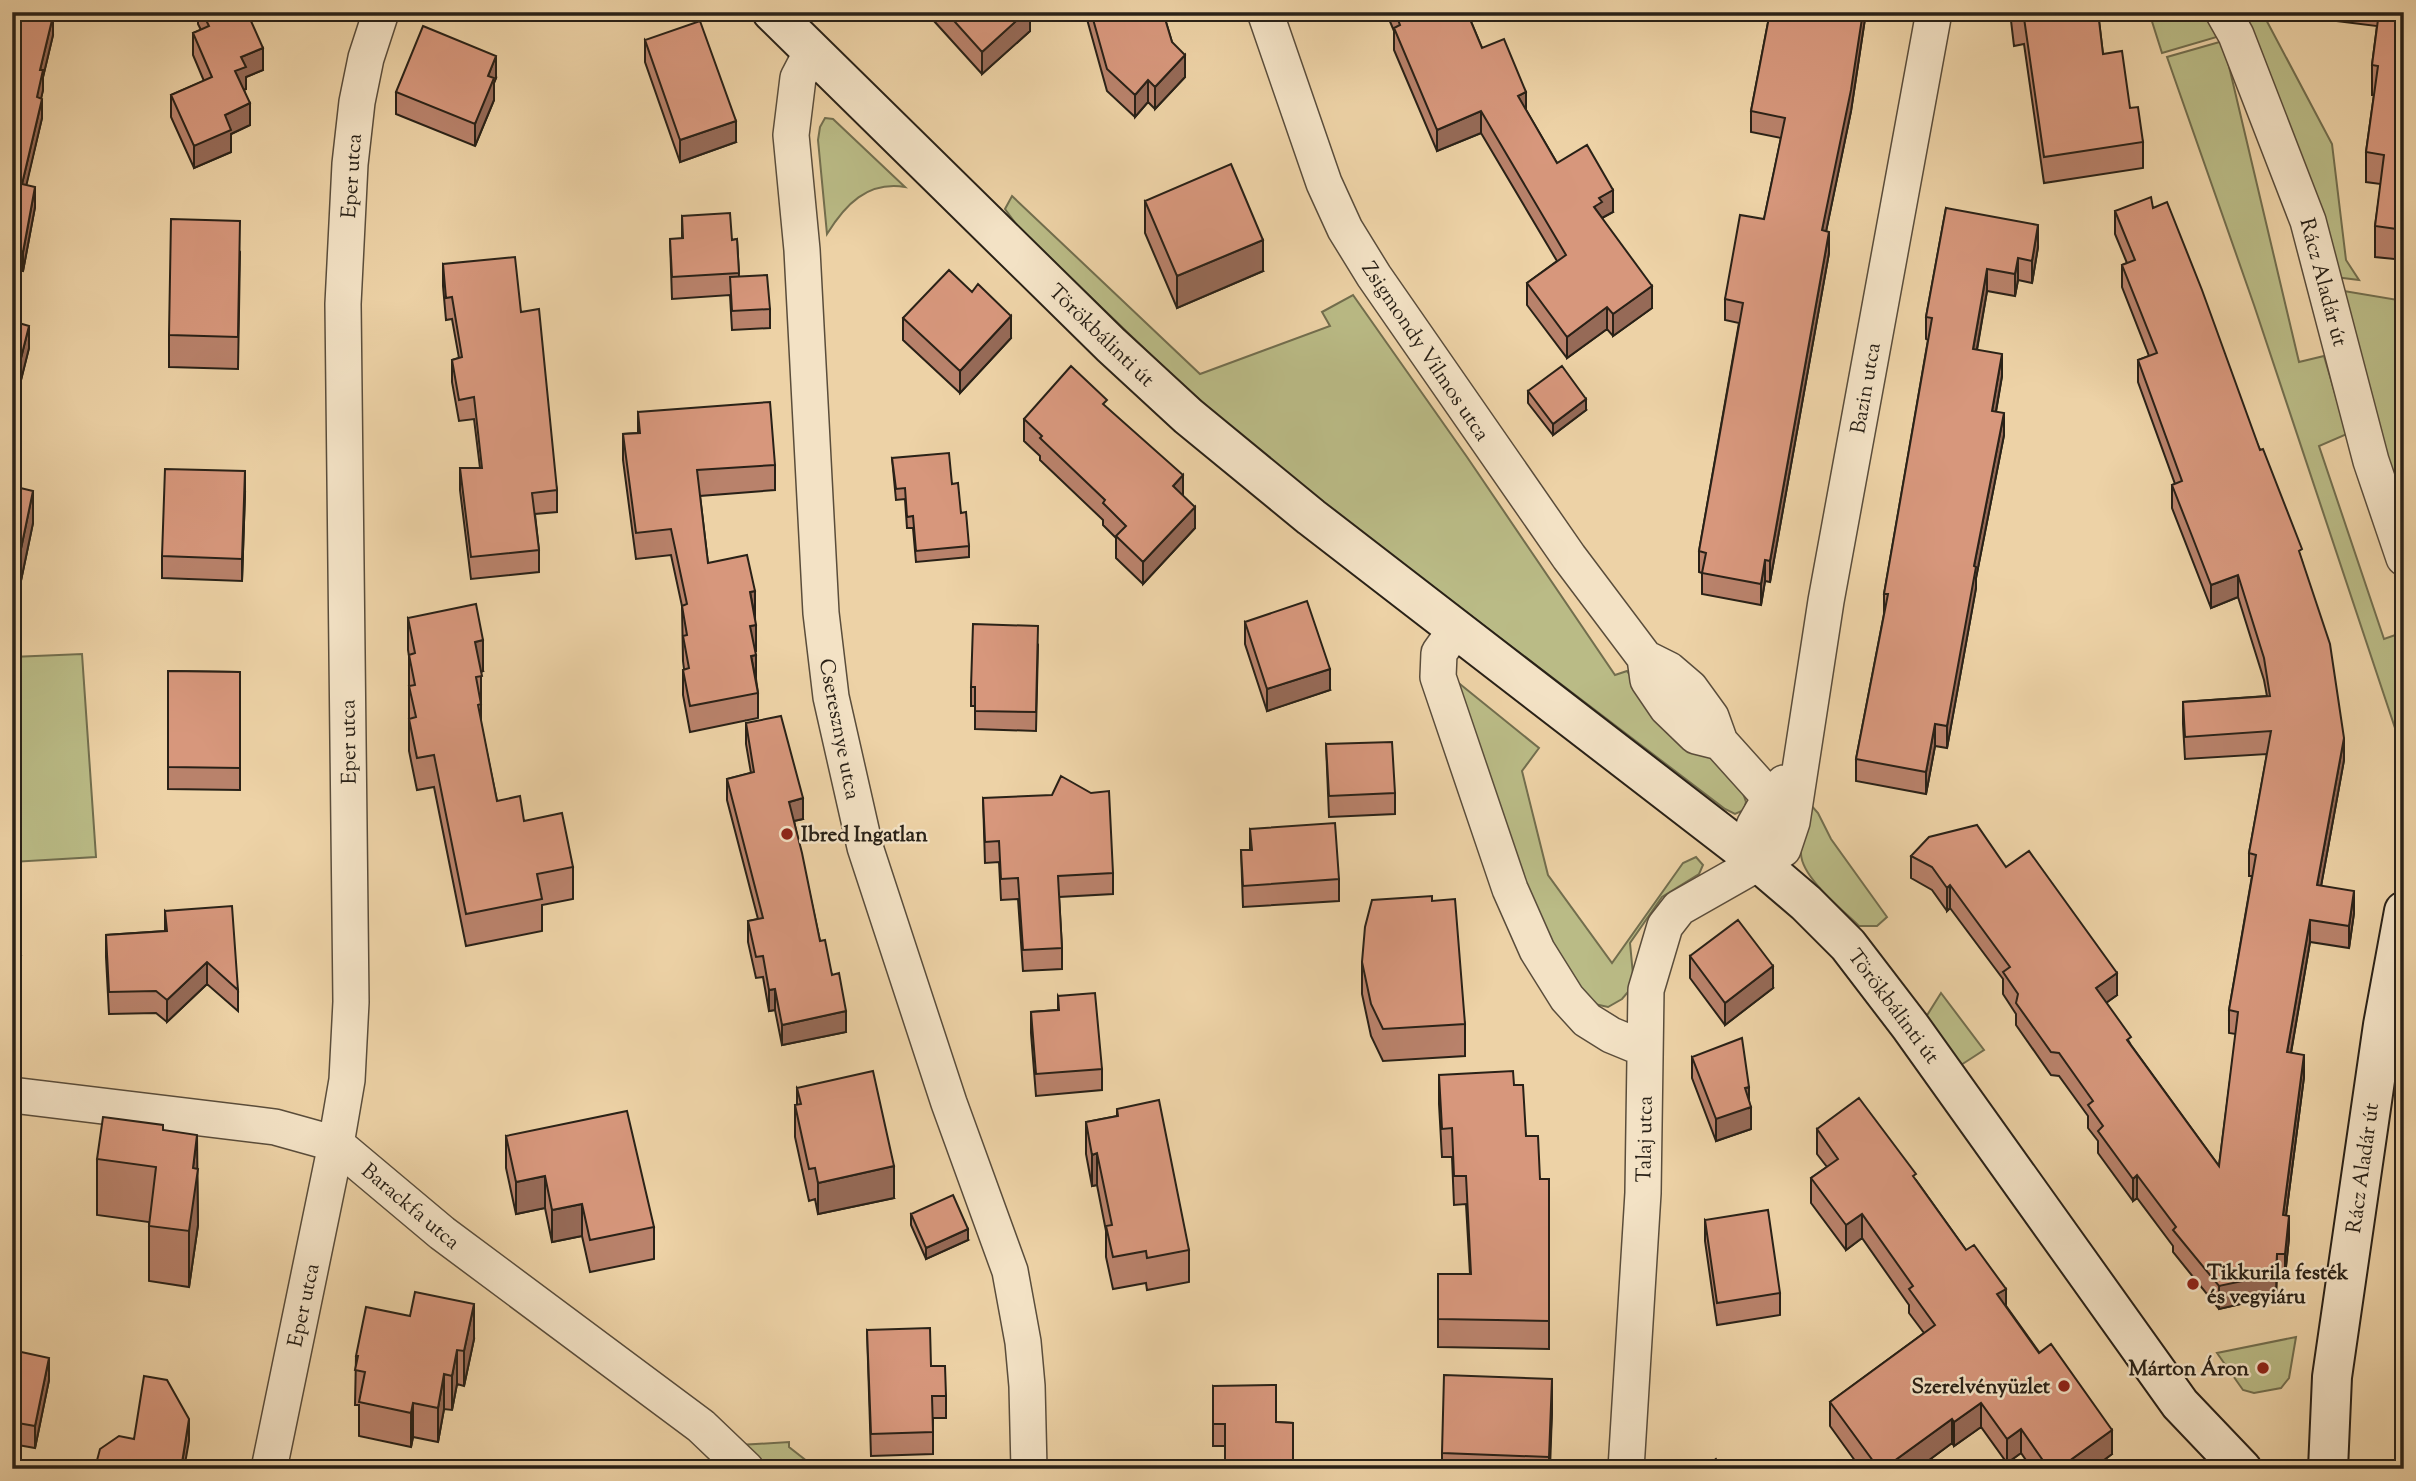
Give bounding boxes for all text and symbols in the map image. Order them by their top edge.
street label: Eper utca [335,132,371,220]
street label: Rácz Aladár út [2291,215,2354,350]
street label: Zsigmondy Vilmos utca [1353,256,1496,448]
street label: Törökbálinti út [1041,278,1160,395]
street label: Bazin utca [1844,340,1890,436]
street label: Cseresznye utca [810,656,866,803]
street label: Eper utca [334,699,366,785]
place label: Ibred Ingatlan [801,821,928,851]
marker: Ibred Ingatlan [779,826,795,842]
street label: Törökbálinti út [1839,943,1946,1071]
street label: Talaj utca [1630,1095,1662,1183]
street label: Rácz Aladár út [2340,1101,2388,1235]
street label: Barackfa utca [354,1157,466,1258]
place label: Tikkurila festék és vegyiáru [2207,1259,2349,1313]
street label: Eper utca [281,1260,329,1350]
marker: Tikkurila festék és vegyiáru [2185,1276,2201,1292]
place label: Márton Áron [2128,1355,2250,1385]
marker: Márton Áron [2255,1360,2271,1376]
place label: Szerelvényüzlet [1912,1373,2051,1403]
marker: Szerelvényüzlet [2056,1378,2072,1394]

